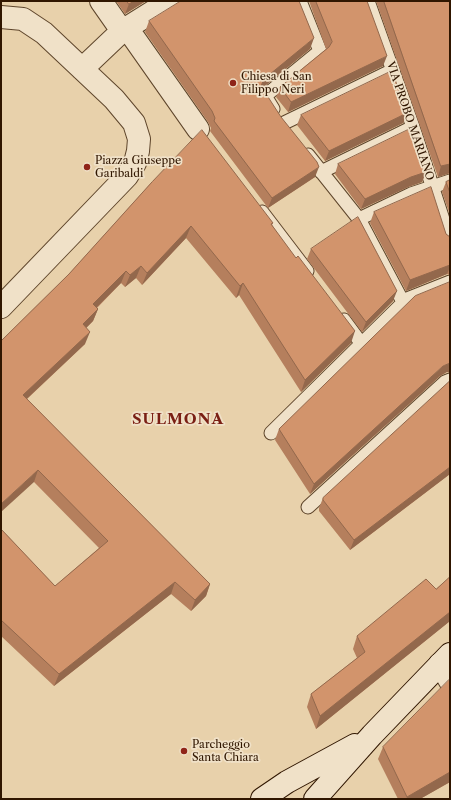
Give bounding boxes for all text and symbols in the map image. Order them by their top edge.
street label: VIA PROBO MARIANO [383,60,437,182]
place label: Chiesa di San Filippo Neri [241,70,312,96]
marker: Chiesa di San Filippo Neri [228,78,238,88]
place label: Piazza Giuseppe Garibaldi [95,154,181,180]
marker: Piazza Giuseppe Garibaldi [82,162,92,172]
district label: SULMONA [132,411,224,429]
place label: Parcheggio Santa Chiara [192,738,259,764]
marker: Parcheggio Santa Chiara [179,746,189,756]

